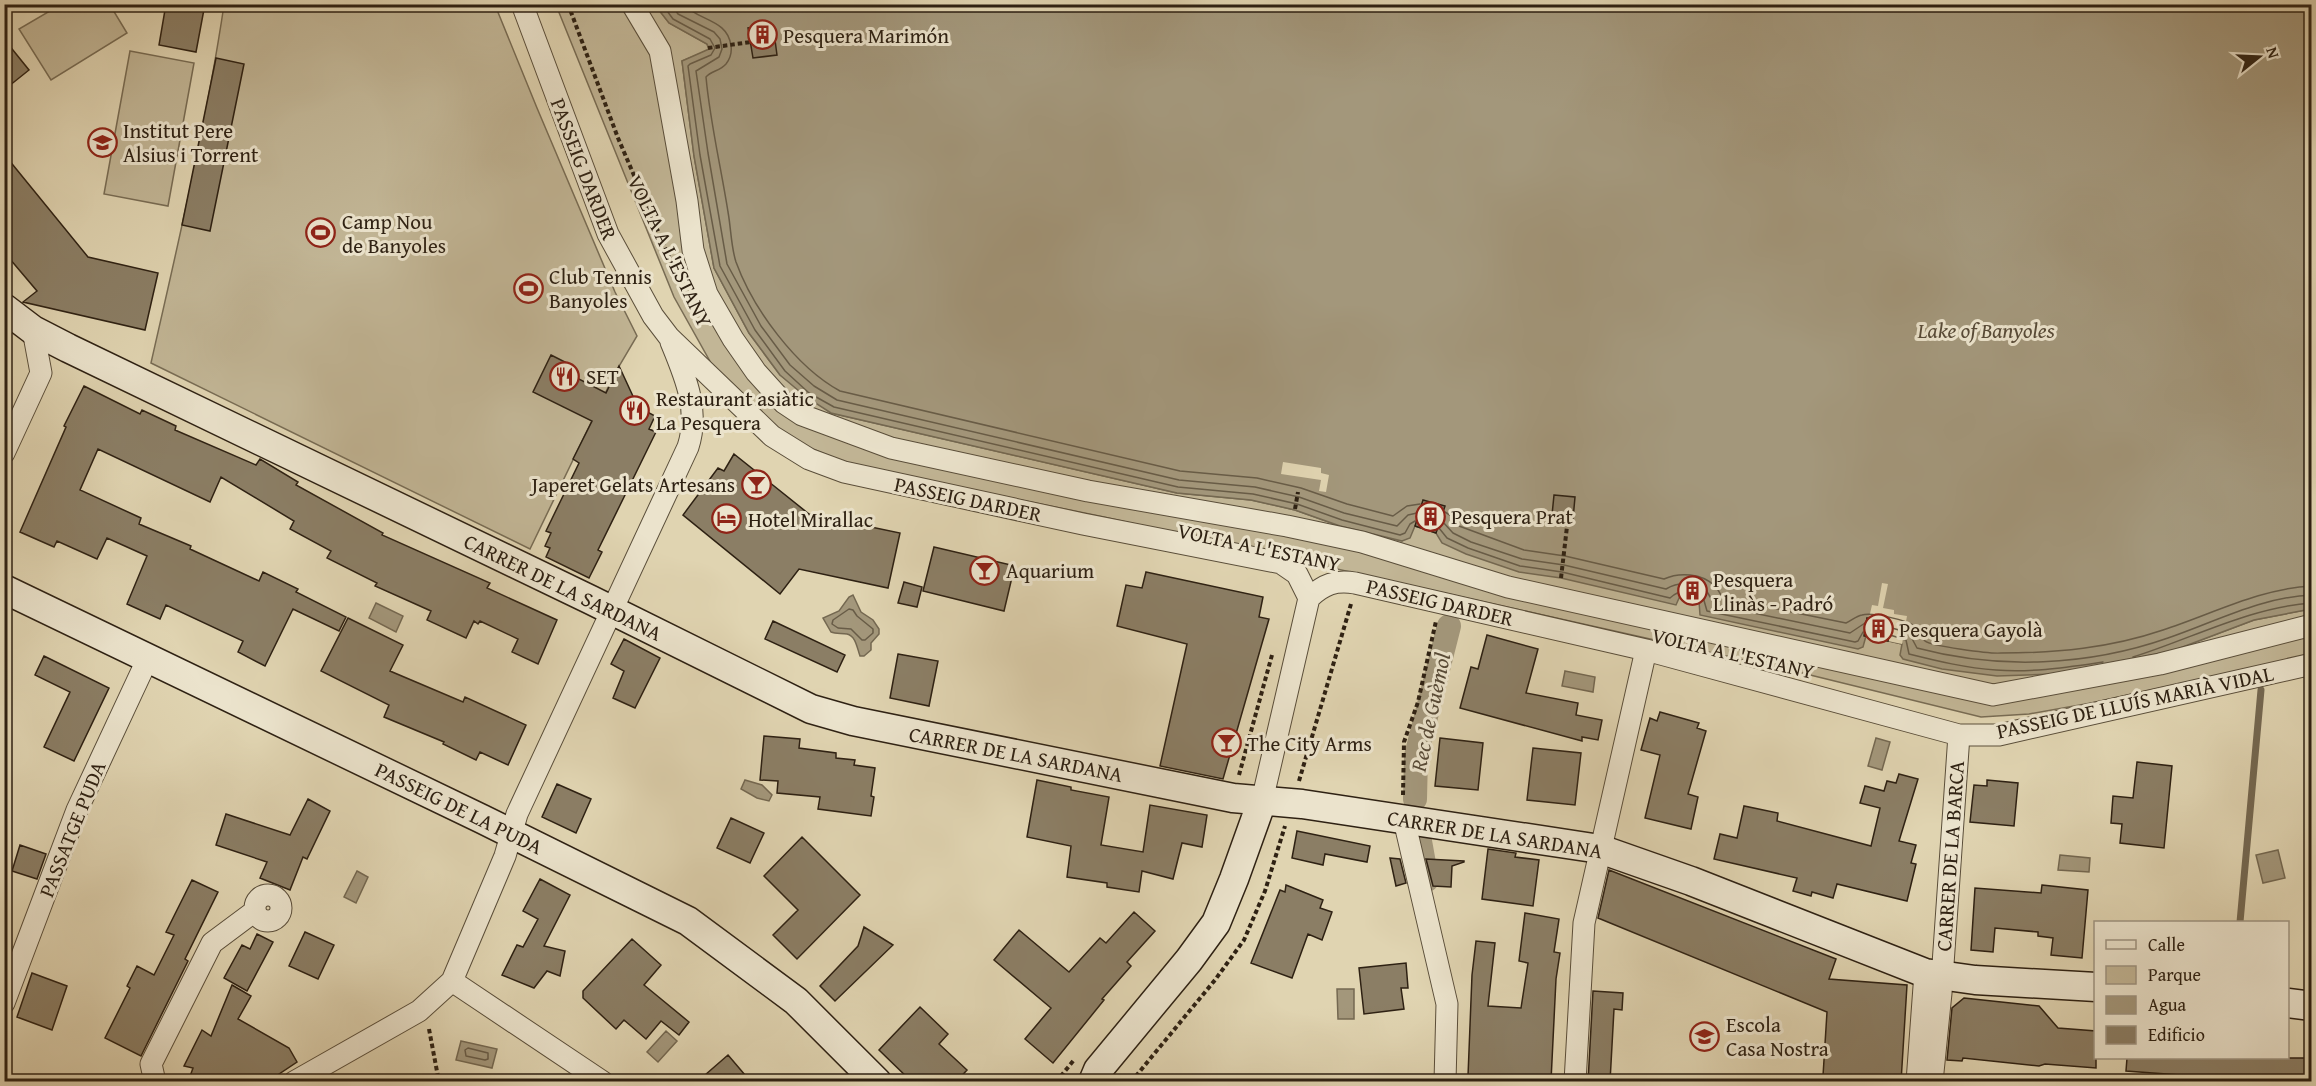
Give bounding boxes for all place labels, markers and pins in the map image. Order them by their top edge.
building icon: Pesquera Marimón [746,19,778,51]
place label: Pesquera Marimón [783,20,949,51]
place label: Institut Pere Alsius i Torrent [123,115,259,170]
school or university icon: Institut Pere Alsius i Torrent [86,126,118,158]
place label: Camp Nou de Banyoles [342,206,446,261]
sports icon: Camp Nou de Banyoles [305,217,337,249]
place label: Club Tennis Banyoles [549,261,652,316]
sports icon: Club Tennis Banyoles [512,272,544,304]
restaurant icon: SET [549,360,581,392]
place label: SET [586,361,619,392]
place label: Restaurant asiàtic La Pesquera [656,383,814,438]
restaurant icon: Restaurant asiàtic La Pesquera [619,394,651,426]
bar icon: Japeret Gelats Artesans [740,468,772,500]
place label: Japeret Gelats Artesans [529,469,735,500]
building icon: Pesquera Prat [1414,500,1446,532]
place label: Pesquera Prat [1451,501,1573,532]
hotel icon: Hotel Mirallac [711,503,743,535]
place label: Hotel Mirallac [748,504,873,535]
bar icon: Aquarium [969,554,1001,586]
place label: Aquarium [1006,555,1094,586]
place label: Pesquera Llinàs - Padró [1713,564,1833,619]
building icon: Pesquera Llinàs - Padró [1676,575,1708,607]
building icon: Pesquera Gayolà [1862,613,1894,645]
place label: Pesquera Gayolà [1899,614,2043,645]
bar icon: The City Arms [1210,727,1242,759]
place label: The City Arms [1247,728,1372,759]
place label: Escola Casa Nostra [1726,1009,1829,1064]
school or university icon: Escola Casa Nostra [1689,1020,1721,1052]

